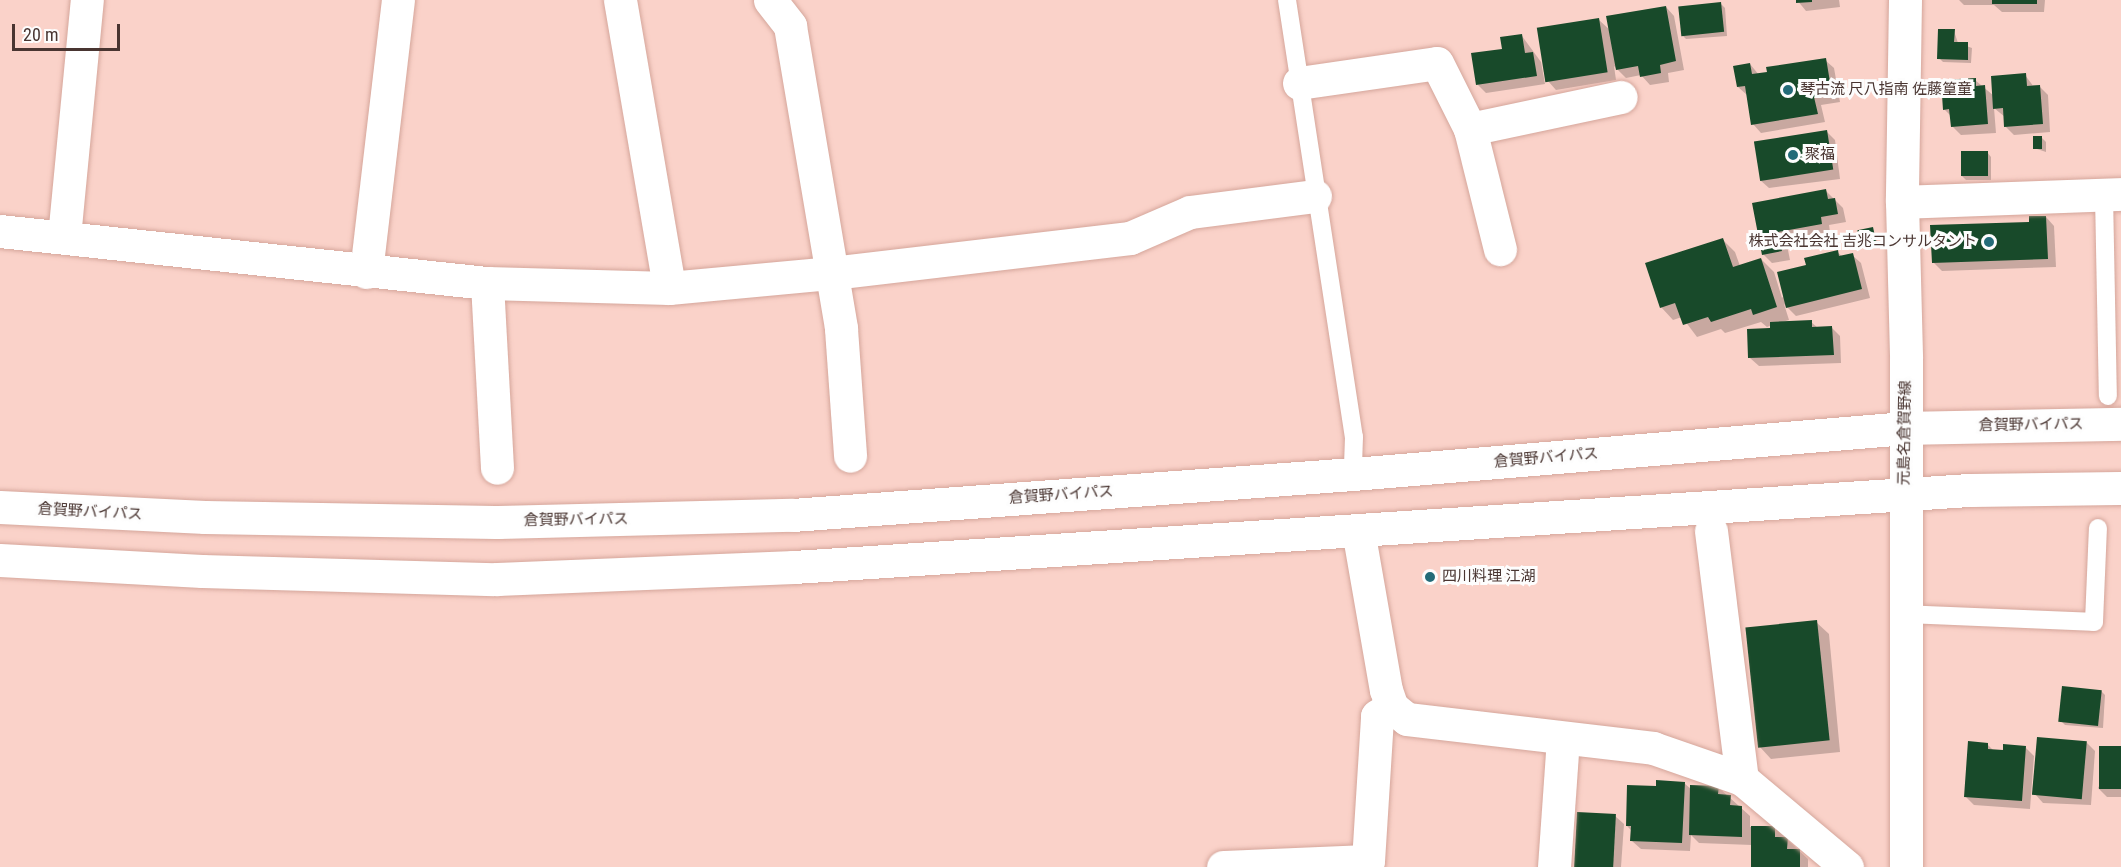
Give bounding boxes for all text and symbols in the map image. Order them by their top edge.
scale bar [15,12,123,50]
text: 20 m [23,24,58,45]
place label: 琴古流 尺八指南 佐藤篁童 [1800,81,1972,99]
marker: 琴古流 尺八指南 佐藤篁童 [1781,83,1795,97]
place label: 聚福 [1805,146,1835,164]
marker: 聚福 [1786,148,1800,162]
place label: 株式会社会社 吉兆コンサルタント [1749,233,1977,251]
marker: 株式会社会社 吉兆コンサルタント [1982,235,1996,249]
street label: 元島名倉賀野線 [1895,380,1915,486]
street label: 倉賀野バイパス [1978,415,2084,435]
street label: 倉賀野バイパス [1493,444,1599,472]
street label: 倉賀野バイパス [1008,482,1114,508]
street label: 倉賀野バイパス [37,500,143,524]
street label: 倉賀野バイパス [523,510,629,530]
place label: 四川料理 江湖 [1442,568,1535,586]
marker: 四川料理 江湖 [1423,570,1437,584]

